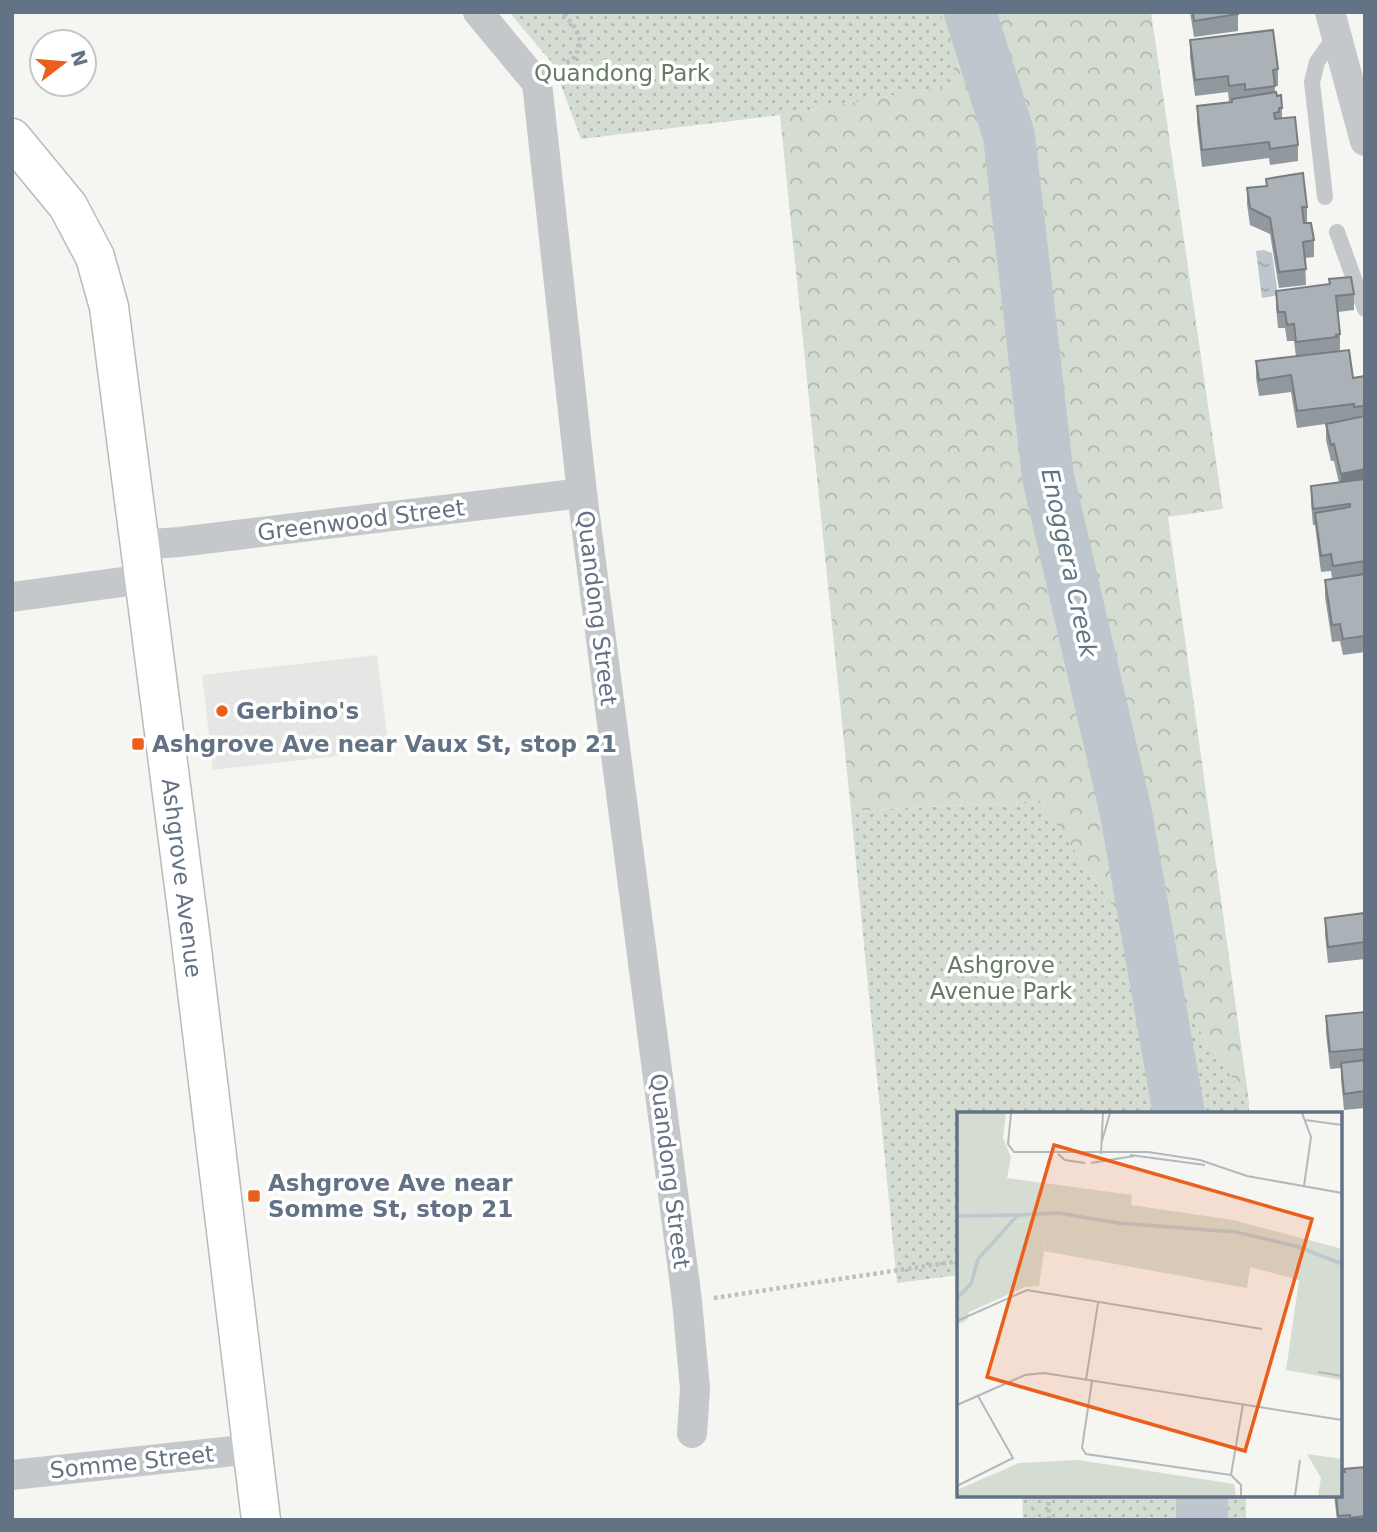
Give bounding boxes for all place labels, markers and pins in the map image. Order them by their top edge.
place label: Gerbino's [236,698,359,724]
marker: Gerbino's [214,703,230,719]
place label: Ashgrove Ave near Vaux St, stop 21 [152,731,617,757]
marker: Ashgrove Ave near Vaux St, stop 21 [130,736,146,752]
place label: Ashgrove Ave near Somme St, stop 21 [268,1170,513,1222]
marker: Ashgrove Ave near Somme St, stop 21 [246,1188,262,1204]

